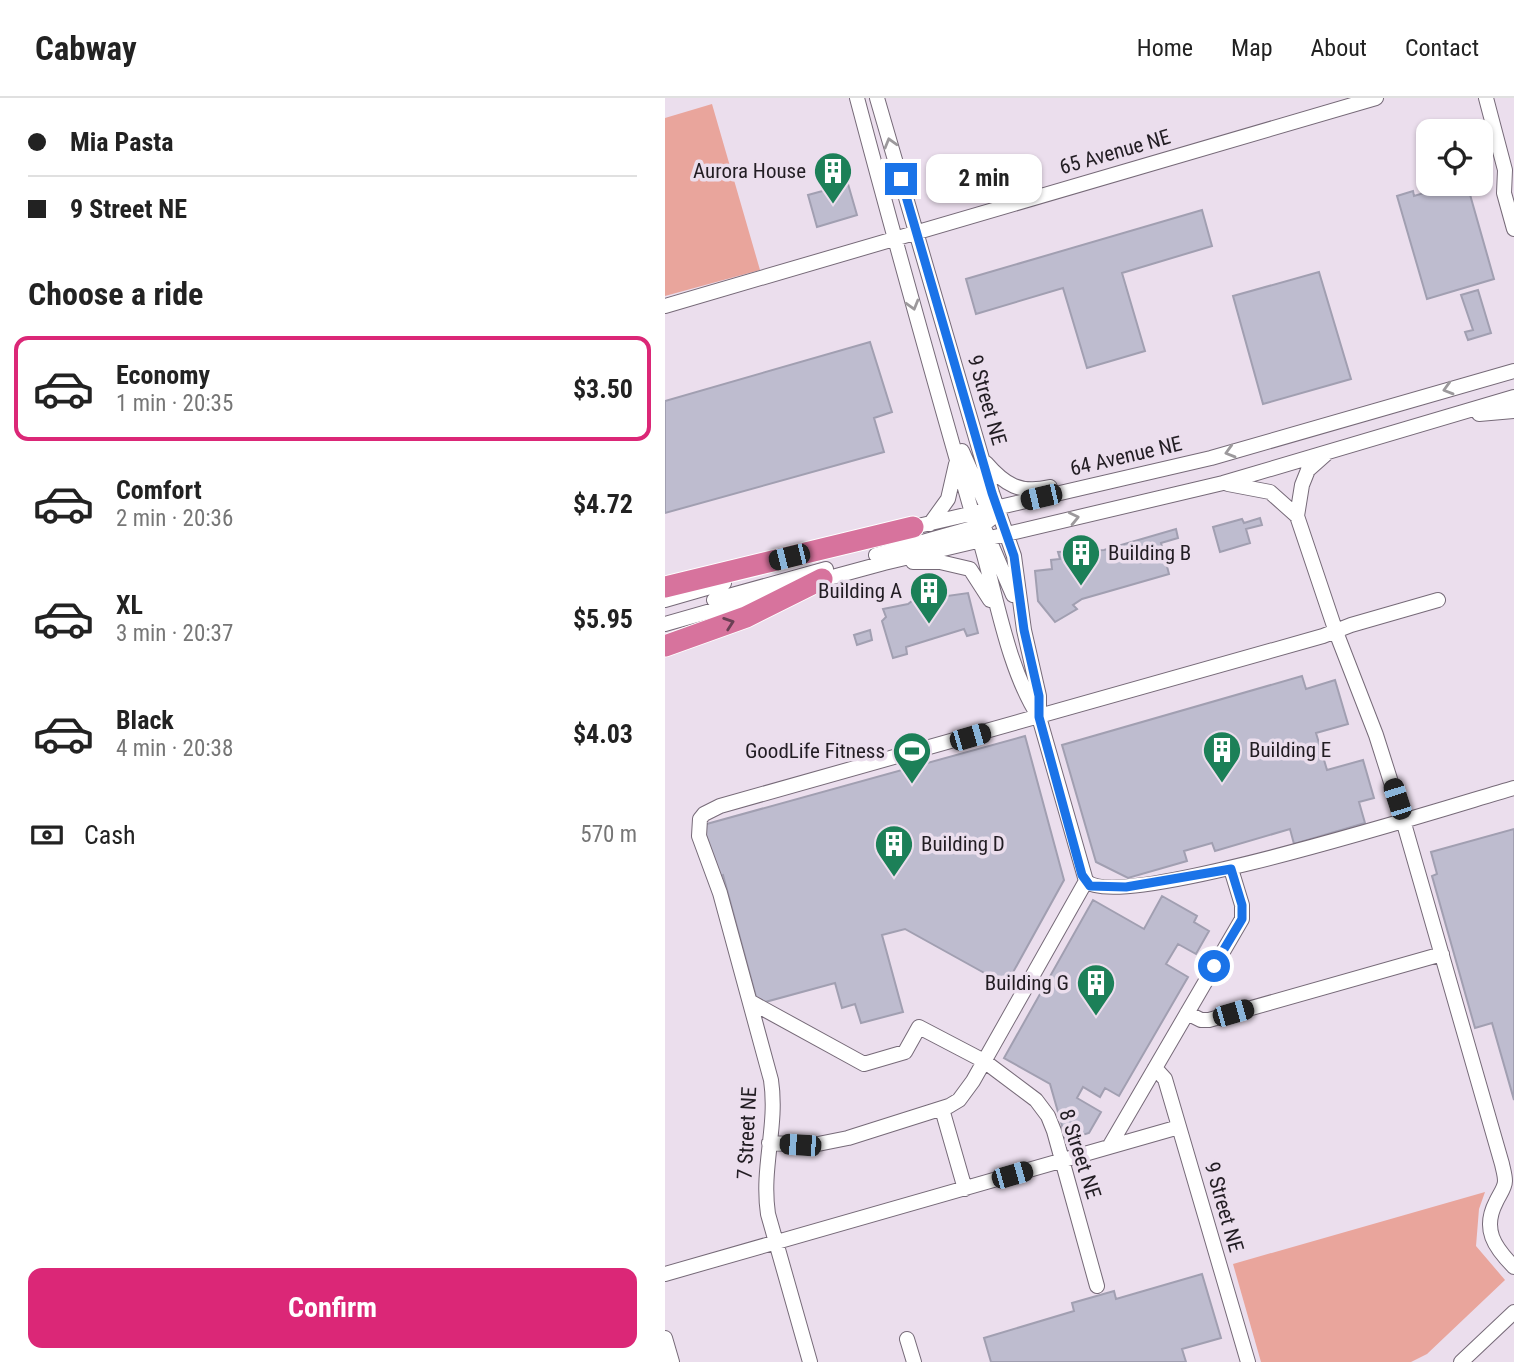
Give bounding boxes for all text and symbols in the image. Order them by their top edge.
text: Cabway [35,29,137,68]
text: Home [1137,34,1193,62]
text: Map [1231,34,1273,62]
text: About [1311,34,1367,62]
text: Contact [1405,34,1479,62]
map controls [1416,119,1493,196]
button: locate [1416,119,1493,196]
street label: 65 Avenue NE [1057,125,1173,179]
text: Mia Pasta [70,127,173,157]
one-way arrow [884,138,899,150]
building icon: Aurora House [812,150,854,205]
callout: 2 min [925,154,1041,204]
place label: Aurora House [693,159,806,183]
route end [885,163,917,195]
text: 2 min [958,165,1010,192]
text: 9 Street NE [70,194,187,224]
text: Choose a ride [28,275,203,313]
one-way arrow [905,299,919,311]
street label: 9 Street NE [963,352,1011,448]
icon: car [32,357,95,420]
text: Economy [116,360,210,390]
text: $3.50 [573,374,633,404]
one-way arrow [1442,381,1454,396]
text: 1 min · 20:35 [116,390,233,417]
street label: 64 Avenue NE [1068,431,1184,481]
one-way arrow [1224,444,1236,459]
icon: car [32,472,95,535]
text: Comfort [116,475,202,505]
car [1019,482,1064,512]
text: $4.72 [573,489,633,519]
text: 2 min · 20:36 [116,505,233,532]
one-way arrow [1068,512,1080,526]
building icon: Building B [1060,532,1102,587]
place label: Building B [1108,541,1191,565]
car [767,542,812,572]
building icon: Building A [908,570,950,625]
place label: Building A [818,579,902,603]
icon: car [32,587,95,650]
text: XL [116,590,143,620]
text: $5.95 [573,604,633,634]
one-way arrow [723,617,735,631]
text: 3 min · 20:37 [116,620,233,647]
icon: car [32,702,95,765]
text: Black [116,705,174,735]
text: $4.03 [573,719,633,749]
car [947,721,994,753]
building icon: Building E [1201,729,1243,784]
sports icon: GoodLife Fitness [891,730,933,785]
text: 4 min · 20:38 [116,735,233,762]
place label: Building E [1249,738,1331,762]
place label: GoodLife Fitness [745,739,885,763]
car [1381,776,1414,822]
icon: cash [28,816,66,854]
text: Cash [84,820,136,850]
text: 570 m [580,821,637,848]
building icon: Building D [873,823,915,878]
place label: Building D [921,832,1005,856]
route start [1198,950,1230,982]
building icon: Building G [1075,962,1117,1017]
place label: Building G [985,971,1069,995]
car [1210,997,1257,1029]
street label: 7 Street NE [733,1086,761,1180]
street label: 8 Street NE [1054,1106,1106,1202]
car [779,1133,822,1157]
car [989,1159,1036,1191]
street label: 9 Street NE [1200,1159,1248,1255]
button: Confirm [28,1268,637,1348]

